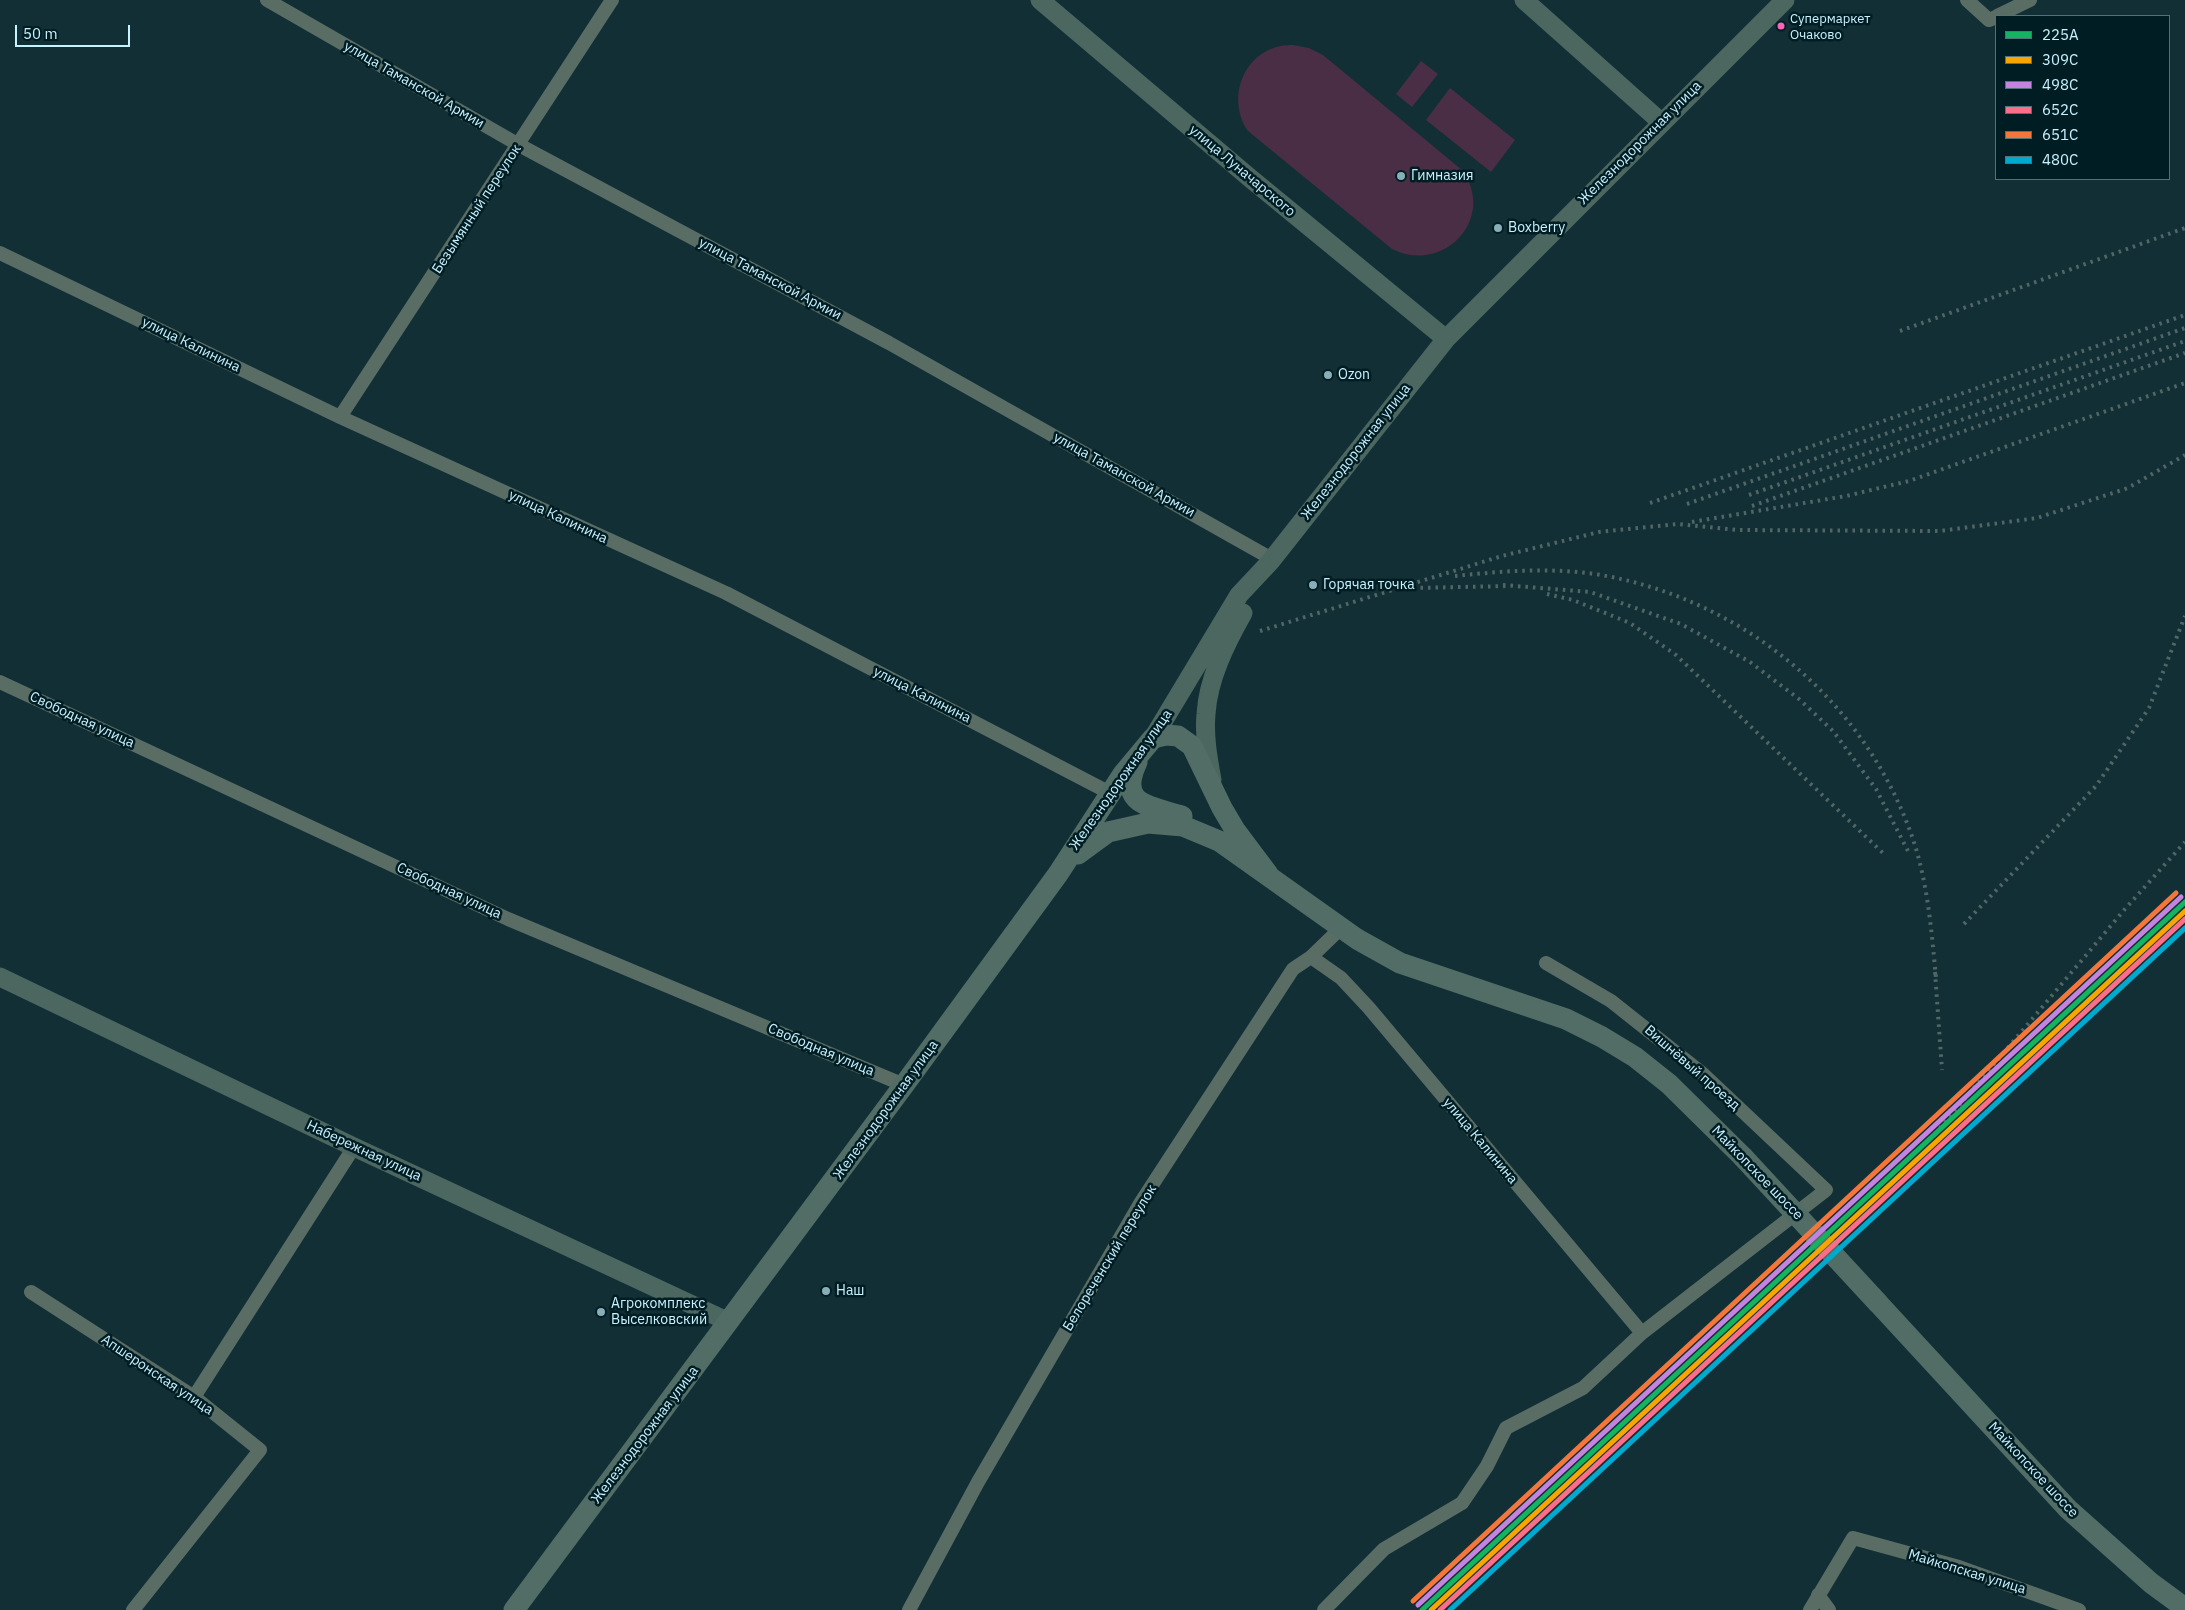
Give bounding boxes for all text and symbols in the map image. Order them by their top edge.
place label: Супермаркет Очаково [1790,11,1870,42]
scale bar [18,15,132,47]
legend [1995,15,2170,180]
marker: Супермаркет Очаково [1776,21,1786,31]
text: 50 m [23,24,58,43]
text: 225А [2042,25,2079,44]
street label: улица Таманской Армии [341,38,487,132]
text: 309С [2042,50,2078,69]
text: 498С [2042,75,2078,94]
street label: Железнодорожная улица [1575,78,1705,208]
text: 652С [2042,100,2078,119]
street label: улица Луначарского [1186,122,1298,220]
text: 651С [2042,125,2078,144]
street label: Безымянный переулок [429,141,525,277]
text: 480С [2042,150,2078,169]
place label: Гимназия [1411,168,1474,184]
marker: Гимназия [1395,170,1407,182]
place label: Boxberry [1508,220,1565,236]
marker: Boxberry [1492,222,1504,234]
street label: улица Таманской Армии [696,234,844,324]
street label: улица Калинина [139,314,243,376]
place label: Ozon [1338,367,1370,383]
marker: Ozon [1322,369,1334,381]
street label: Железнодорожная улица [1298,381,1414,523]
street label: улица Таманской Армии [1050,429,1198,521]
street label: улица Калинина [506,487,610,547]
place label: Горячая точка [1323,577,1415,593]
marker: Горячая точка [1307,579,1319,591]
street label: улица Калинина [870,663,974,727]
street label: Свободная улица [27,688,137,752]
street label: Железнодорожная улица [1066,707,1176,853]
street label: Свободная улица [394,859,504,923]
street label: Свободная улица [765,1020,877,1080]
street label: Вишнёвый проезд [1641,1022,1743,1114]
street label: Железнодорожная улица [830,1037,942,1183]
street label: улица Калинина [1439,1095,1521,1187]
street label: Набережная улица [304,1117,424,1185]
street label: Майкопское шоссе [1708,1122,1806,1224]
street label: Белореченский переулок [1060,1182,1160,1334]
place label: Наш [836,1283,865,1299]
marker: Наш [820,1285,832,1297]
place label: Агрокомплекс Выселковский [611,1296,707,1328]
marker: Агрокомплекс Выселковский [595,1306,607,1318]
street label: Апшеронская улица [98,1331,216,1419]
street label: Железнодорожная улица [588,1363,702,1507]
street label: Майкопское шоссе [1984,1419,2082,1521]
street label: Майкопская улица [1906,1546,2028,1598]

